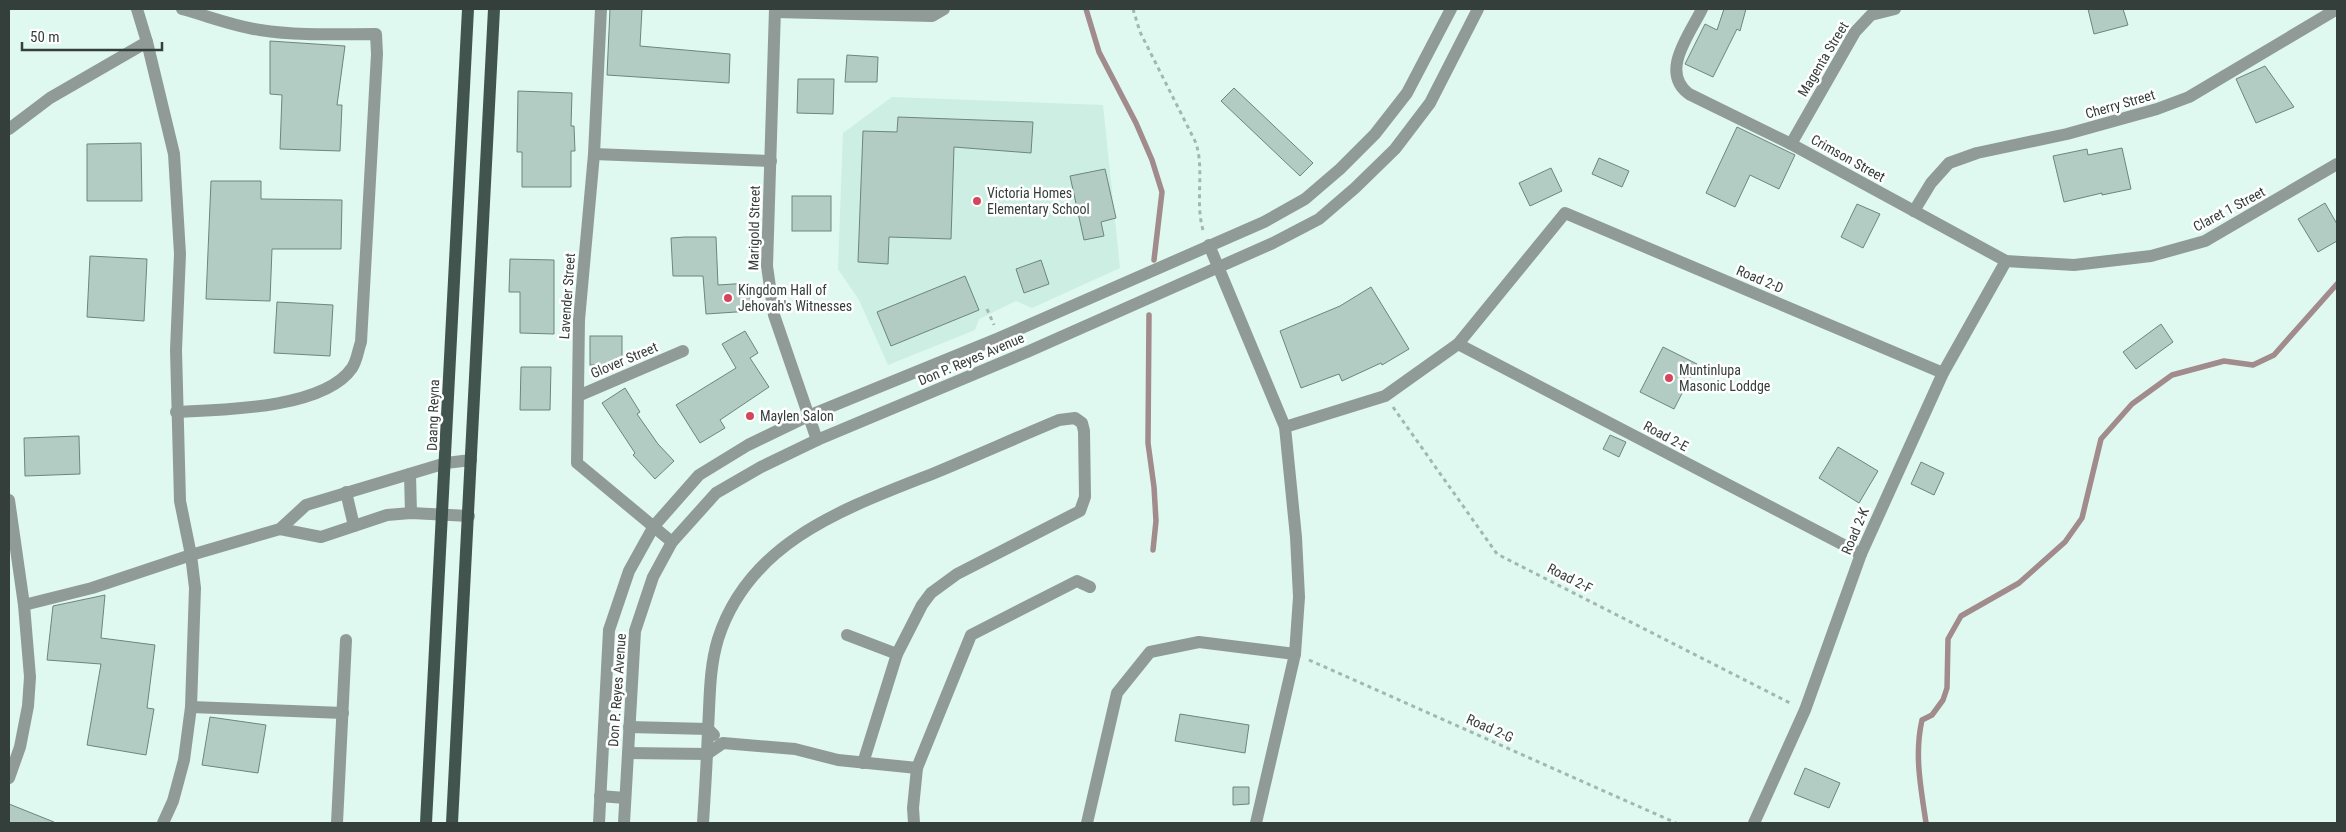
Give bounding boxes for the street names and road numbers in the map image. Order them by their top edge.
street label: Magenta Street [1794,19,1852,99]
street label: Cherry Street [2083,86,2157,122]
street label: Crimson Street [1808,131,1888,185]
street label: Claret 1 Street [2190,183,2268,235]
street label: Marigold Street [745,185,763,271]
street label: Lavender Street [556,252,578,340]
street label: Road 2-D [1734,262,1786,296]
street label: Don P. Reyes Avenue [916,329,1027,389]
street label: Glover Street [588,339,660,381]
street label: Daang Reyna [424,379,442,451]
street label: Road 2-E [1641,418,1691,455]
street label: Road 2-K [1838,505,1872,557]
street label: Road 2-F [1545,560,1595,596]
street label: Don P. Reyes Avenue [605,632,629,747]
street label: Road 2-G [1464,711,1516,745]

